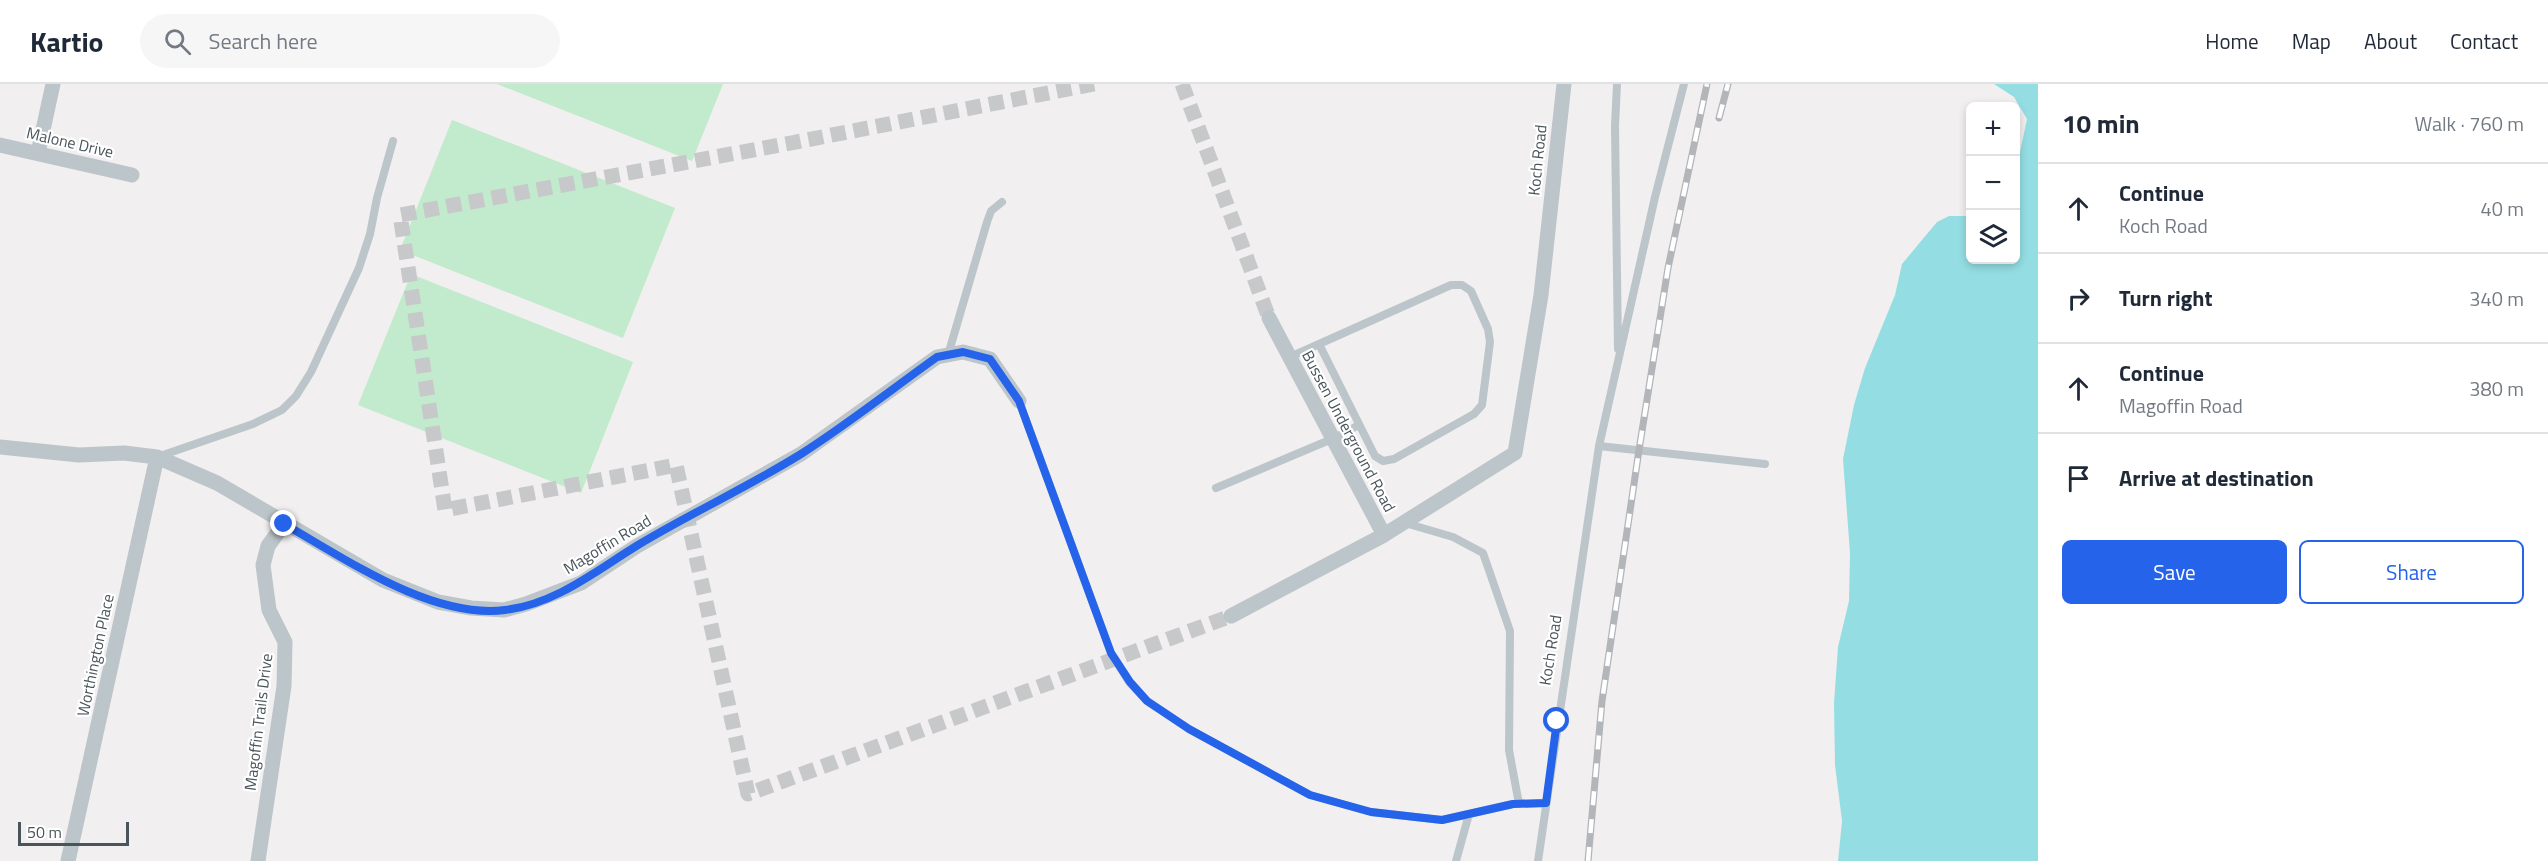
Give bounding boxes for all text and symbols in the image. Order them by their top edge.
search box [140,14,560,68]
text: Kartio [30,20,104,63]
text: Search here [209,24,318,58]
icon: search [161,25,194,58]
text: Home [2205,25,2259,57]
text: Map [2292,25,2331,57]
text: About [2364,25,2417,57]
text: Contact [2450,25,2518,57]
map controls [1966,102,2020,264]
button: + [1966,102,2020,156]
text: 10 min [2062,104,2140,143]
text: Walk · 760 m [2415,108,2524,139]
street label: Malone Drive [24,120,116,164]
street label: Koch Road [1521,123,1553,197]
button: − [1966,156,2020,210]
text: Continue [2119,176,2204,210]
icon: ahead [2062,192,2095,225]
text: 40 m [2480,193,2524,224]
button: layers [1966,210,2020,264]
text: Koch Road [2119,210,2208,241]
text: Turn right [2119,281,2213,315]
icon: right [2062,282,2095,315]
text: 340 m [2469,283,2524,314]
street label: Bussen Underground Road [1296,346,1402,516]
text: Continue [2119,356,2204,390]
icon: ahead [2062,372,2095,405]
text: 380 m [2469,373,2524,404]
text: Magoffin Road [2119,390,2243,421]
text: Arrive at destination [2119,461,2314,495]
icon: arrive [2062,462,2095,495]
street label: Magoffin Road [558,508,656,580]
route end [270,510,296,536]
button: Save [2062,540,2287,604]
button: Share [2299,540,2524,604]
street label: Worthington Place [70,592,120,718]
street label: Koch Road [1533,613,1567,687]
street label: Magoffin Trails Drive [238,652,278,792]
route start [1543,707,1569,733]
scale bar [18,819,129,846]
text: 50 m [27,820,62,844]

